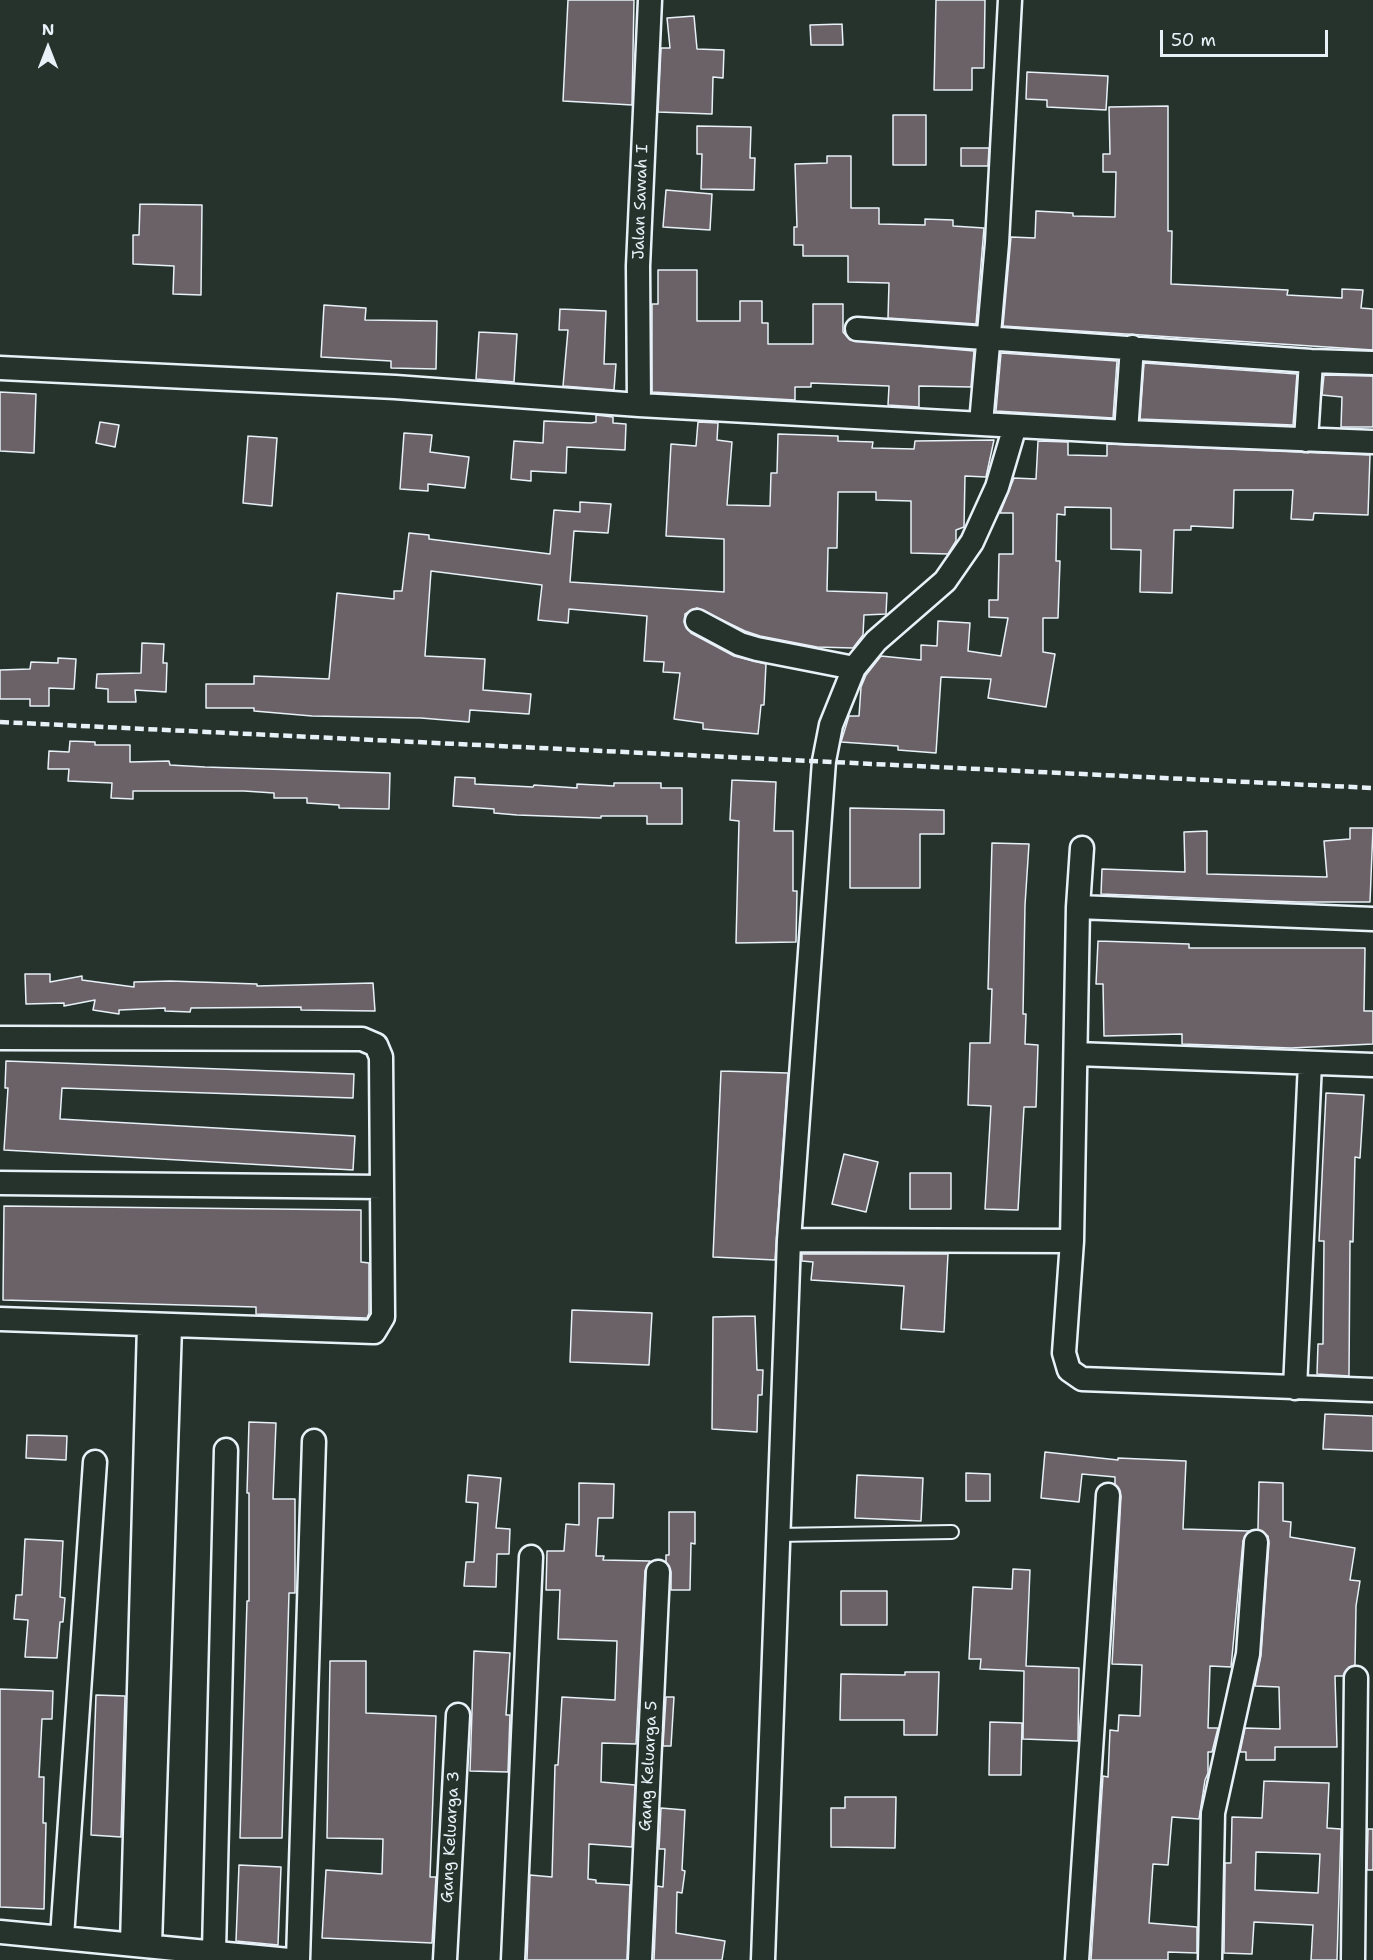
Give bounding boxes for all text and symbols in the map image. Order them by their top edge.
north arrow [18,18,78,78]
scale bar [1163,18,1331,56]
text: N [42,19,54,40]
text: 50 m [1171,28,1216,52]
street label: Jalan Sawah I [629,144,653,260]
street label: Gang Keluarga 5 [636,1700,662,1832]
street label: Gang Keluarga 3 [438,1771,464,1903]

